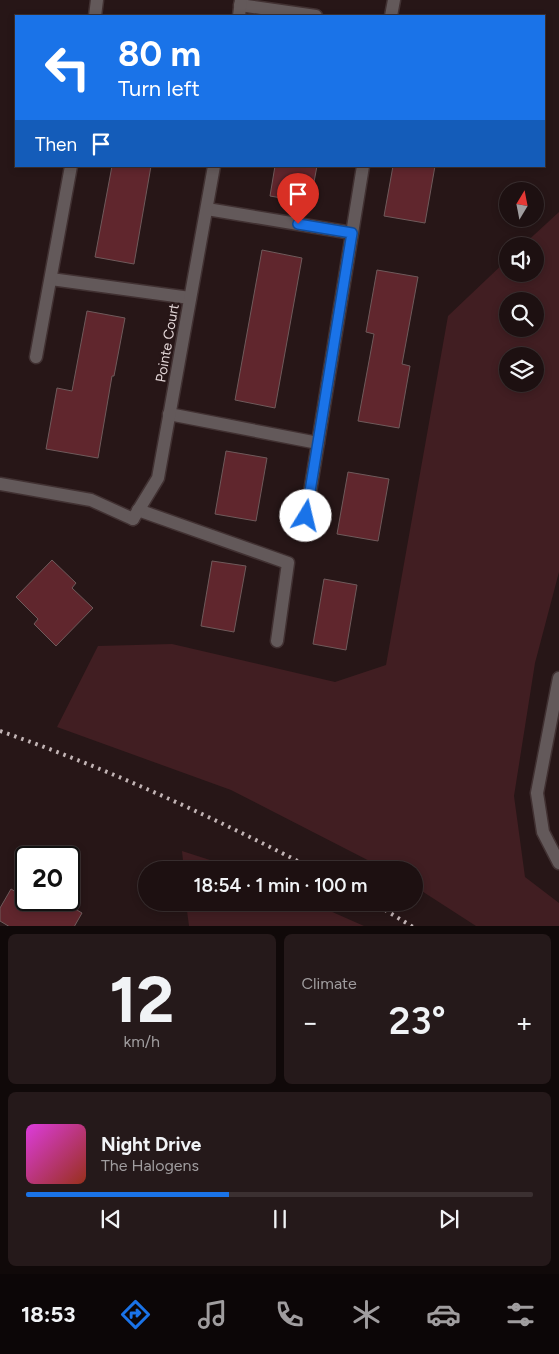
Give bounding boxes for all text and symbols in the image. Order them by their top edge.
text: 80 m [118,33,201,75]
icon: left [35,35,100,100]
text: Turn left [118,75,200,102]
icon: arrive [87,130,115,158]
text: Then [35,133,77,156]
pin [277,173,319,224]
icon: arrive [284,180,312,208]
north arrow [499,182,544,228]
map controls [499,182,544,392]
button: sound [499,237,544,282]
button: search [499,292,544,337]
street label: Pointe Court [152,302,183,384]
button: layers [499,347,544,392]
position arrow [279,489,331,541]
speed limit sign: 20 [15,846,80,911]
text: 18:54 · 1 min · 100 m [194,874,367,897]
text: 12 [109,960,174,1038]
text: Climate [302,974,357,993]
text: 23° [389,998,446,1044]
text: − [302,1005,319,1039]
text: + [516,1005,533,1039]
text: km/h [123,1032,160,1051]
text: Night Drive [101,1133,201,1156]
text: The Halogens [101,1156,199,1175]
icon: previous [97,1205,125,1233]
icon: pause [266,1205,294,1233]
icon: next [435,1205,463,1233]
icon: directions [118,1297,153,1332]
icon: music [195,1297,230,1332]
icon: phone [272,1297,307,1332]
icon: climate [349,1297,384,1332]
icon: car [426,1297,461,1332]
icon: filters [503,1297,538,1332]
text: 18:53 [21,1301,75,1328]

